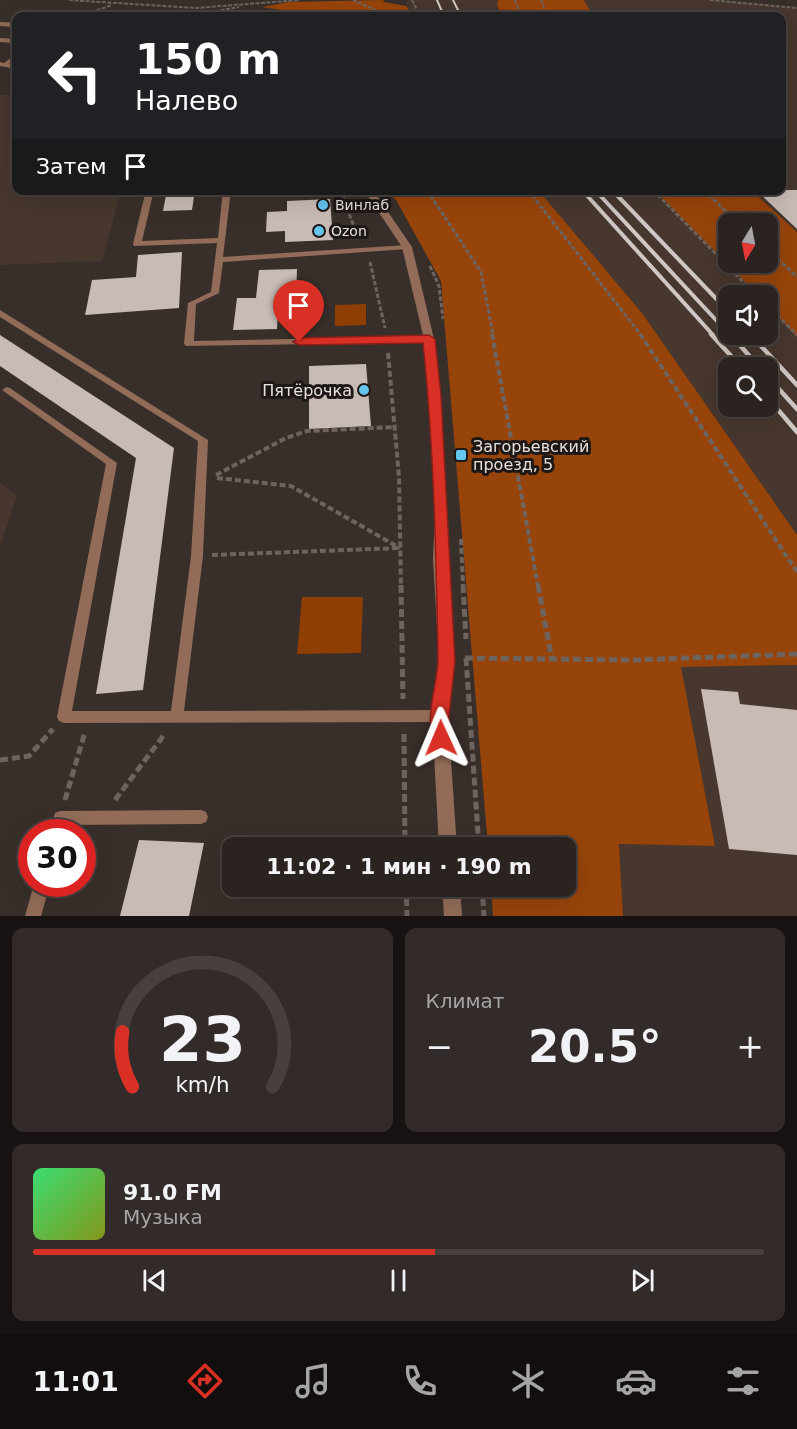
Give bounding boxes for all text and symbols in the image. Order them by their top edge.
text: 150 m [135,35,281,84]
icon: left [36,36,114,114]
text: Налево [135,85,238,116]
icon: arrive [119,150,152,183]
text: Затем [36,154,107,179]
place label: Винлаб [335,197,389,213]
marker: Винлаб [316,198,330,212]
north arrow [718,213,778,273]
map controls [718,213,778,417]
place label: Ozon [331,223,367,239]
marker: Ozon [312,224,326,238]
pin [273,280,324,342]
button: sound [718,285,778,345]
icon: arrive [282,289,315,322]
button: search [718,357,778,417]
place label: Пятёрочка [262,381,352,400]
marker: Пятёрочка [357,383,371,397]
place label: Загорьевский проезд, 5 [473,437,589,474]
marker: Загорьевский проезд, 5 [454,448,468,462]
position arrow [409,706,473,770]
speed limit sign: 30 [18,819,96,897]
text: 11:02 · 1 мин · 190 m [266,854,532,879]
text: Климат [426,989,504,1013]
text: 23 [159,1003,246,1076]
text: 20.5° [528,1020,662,1073]
text: − [426,1027,453,1066]
text: + [736,1027,764,1066]
text: km/h [175,1072,229,1097]
text: 91.0 FM [123,1180,222,1205]
text: Музыка [123,1205,203,1229]
icon: previous [138,1264,171,1297]
icon: pause [382,1264,415,1297]
icon: next [626,1264,659,1297]
icon: directions [184,1360,226,1402]
icon: music [292,1360,334,1402]
icon: phone [399,1360,441,1402]
icon: climate [507,1360,549,1402]
icon: car [615,1360,657,1402]
icon: filters [722,1360,764,1402]
text: 11:01 [33,1366,119,1397]

